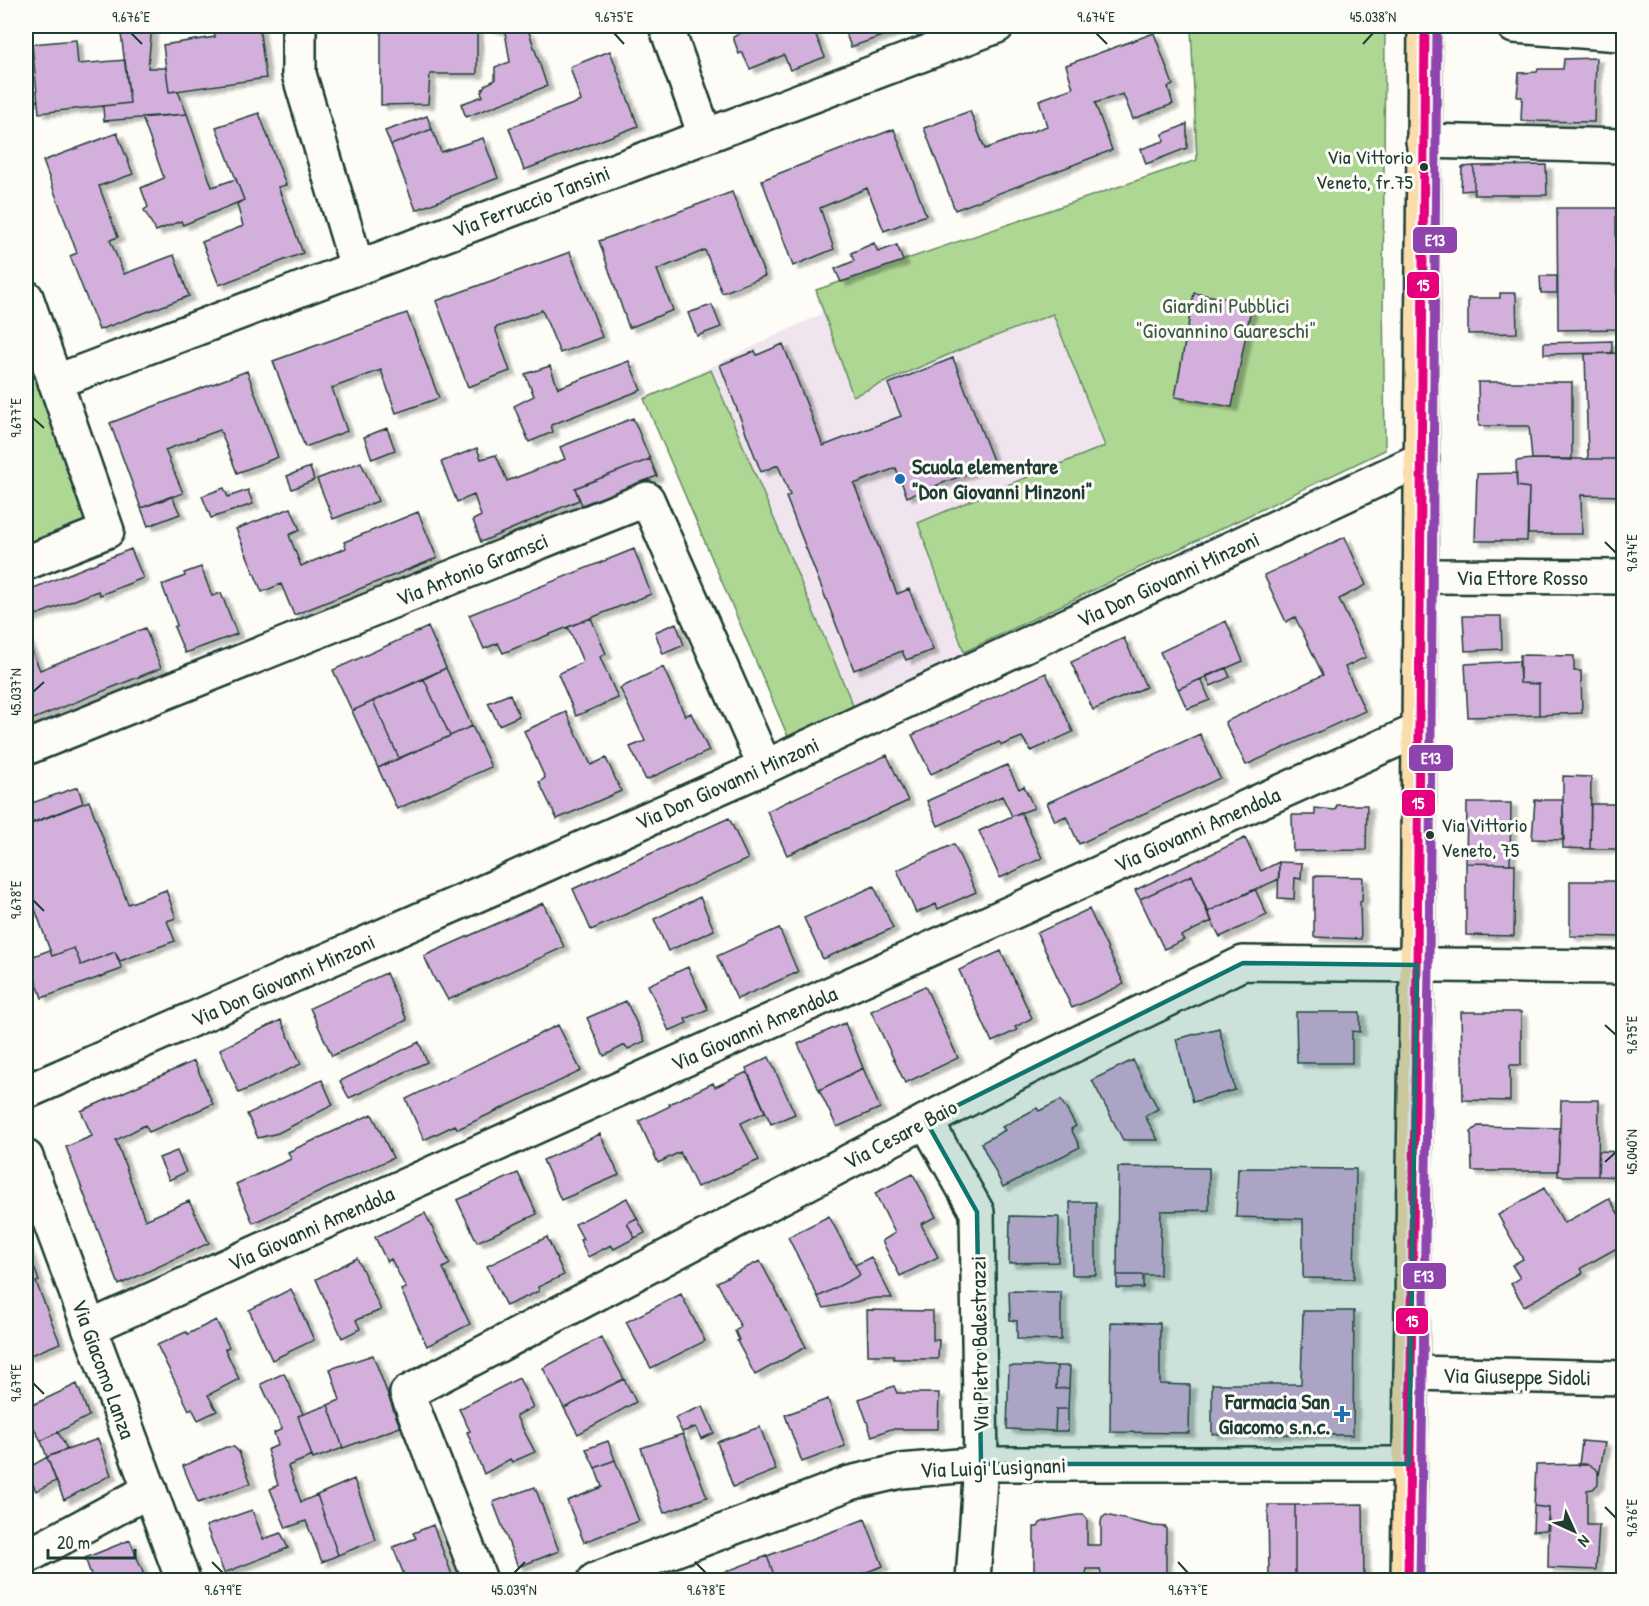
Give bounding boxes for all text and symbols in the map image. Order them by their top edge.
text: 9.676°E [112,6,150,27]
text: 9.675°E [595,6,634,27]
text: 9.674°E [1077,6,1115,27]
text: 45.038°N [1350,6,1396,27]
place label: Via Vittorio Veneto, fr.75 [1316,143,1414,195]
street label: Via Ferruccio Tansini [448,157,614,245]
marker: Via Vittorio Veneto, fr.75 [1418,161,1430,173]
line badge: E13 [1412,226,1458,254]
text: E13 [1425,229,1445,251]
line badge: 15 [1406,271,1440,299]
text: 15 [1417,274,1430,296]
park label: Giardini Pubblici "Giovannino Guareschi" [1136,290,1316,345]
text: 9.677°E [5,398,26,438]
place label: Scuola elementare "Don Giovanni Minzoni" [912,451,1092,506]
marker: Scuola elementare "Don Giovanni Minzoni" [893,472,907,486]
street label: Via Don Giovanni Minzoni [1072,524,1264,634]
street label: Via Antonio Gramsci [392,525,552,613]
text: 9.674°E [1621,534,1642,572]
street label: Via Ettore Rosso [1456,562,1588,592]
text: 45.037°N [5,668,26,716]
street label: Via Don Giovanni Minzoni [630,729,824,837]
line badge: E13 [1408,744,1454,772]
text: E13 [1421,747,1441,769]
street label: Via Giovanni Amendola [1109,779,1285,879]
line badge: 15 [1401,789,1436,817]
text: 15 [1412,792,1425,814]
place label: Via Vittorio Veneto, 75 [1441,811,1527,863]
marker: Via Vittorio Veneto, 75 [1424,829,1436,841]
text: 9.678°E [5,880,26,919]
street label: Via Don Giovanni Minzoni [186,926,380,1034]
street label: Via Giovanni Amendola [666,978,842,1078]
text: 9.675°E [1621,1015,1642,1054]
street label: Via Cesare Baio [838,1091,962,1177]
text: 45.040°N [1621,1129,1642,1175]
street label: Via Giovanni Amendola [223,1178,399,1278]
street label: Via Pietro Balestrazzi [962,1256,996,1432]
line badge: E13 [1402,1262,1447,1290]
text: E13 [1414,1265,1434,1287]
street label: Via Giacomo Lanza [65,1295,143,1443]
line badge: 15 [1395,1307,1429,1335]
text: 15 [1406,1310,1419,1332]
street label: Via Giuseppe Sidoli [1443,1360,1591,1392]
text: 9.679°E [5,1364,26,1402]
place label: Farmacia San Giacomo s.n.c. [1219,1386,1330,1441]
marker: Farmacia San Giacomo s.n.c. [1335,1407,1349,1421]
street label: Via Luigi Lusignani [919,1449,1067,1485]
text: 9.676°E [1621,1499,1642,1537]
north arrow [1544,1501,1604,1561]
scale bar [48,1522,135,1560]
text: 20 m [57,1530,90,1555]
text: N [1573,1531,1595,1553]
text: 9.679°E [204,1579,242,1600]
text: 45.039°N [491,1579,537,1600]
text: 9.678°E [687,1579,726,1600]
text: 9.677°E [1168,1579,1208,1600]

